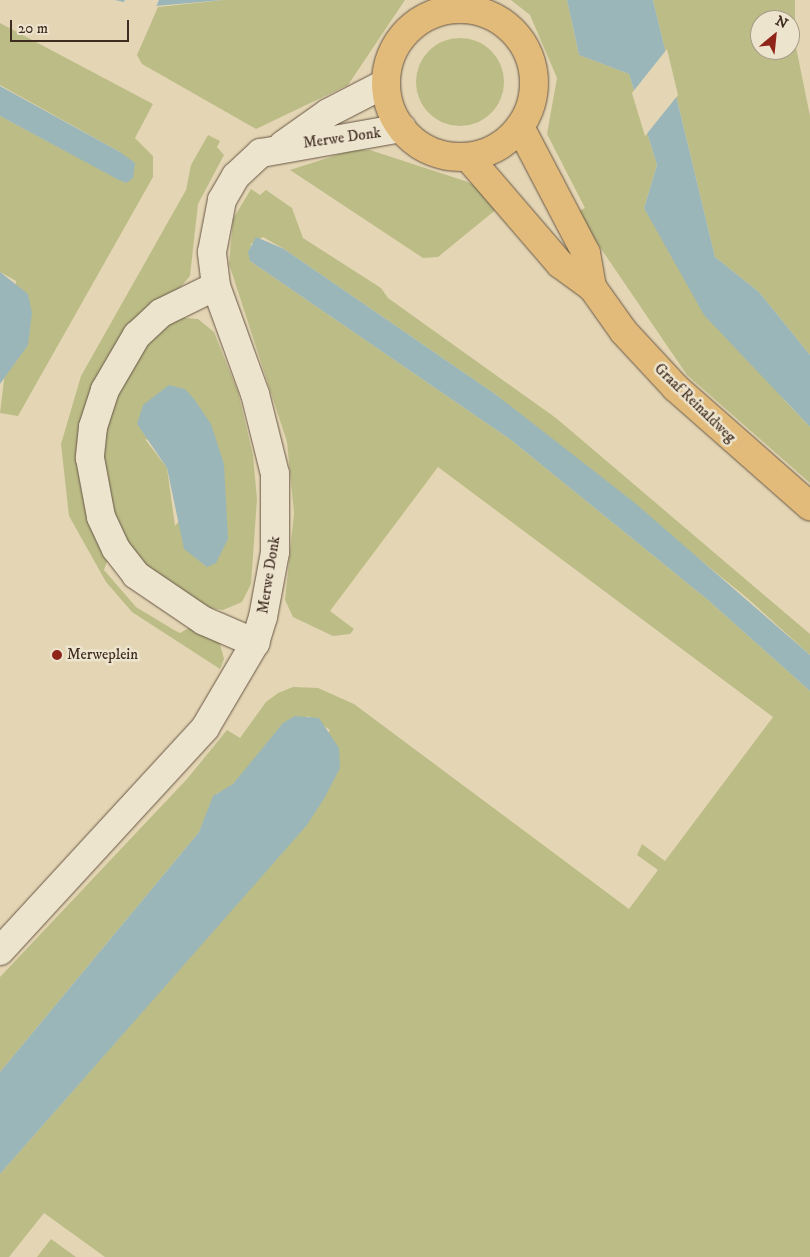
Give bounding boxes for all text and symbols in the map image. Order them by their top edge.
scale bar [12,10,131,42]
north arrow [750,10,800,60]
text: N [772,12,791,33]
text: 20 m [18,19,48,38]
street label: Merwe Donk [302,124,382,152]
street label: Graaf Reinaldweg [651,360,739,446]
street label: Merwe Donk [254,535,284,615]
place label: Merweplein [67,646,138,664]
marker: Merweplein [51,649,63,661]

